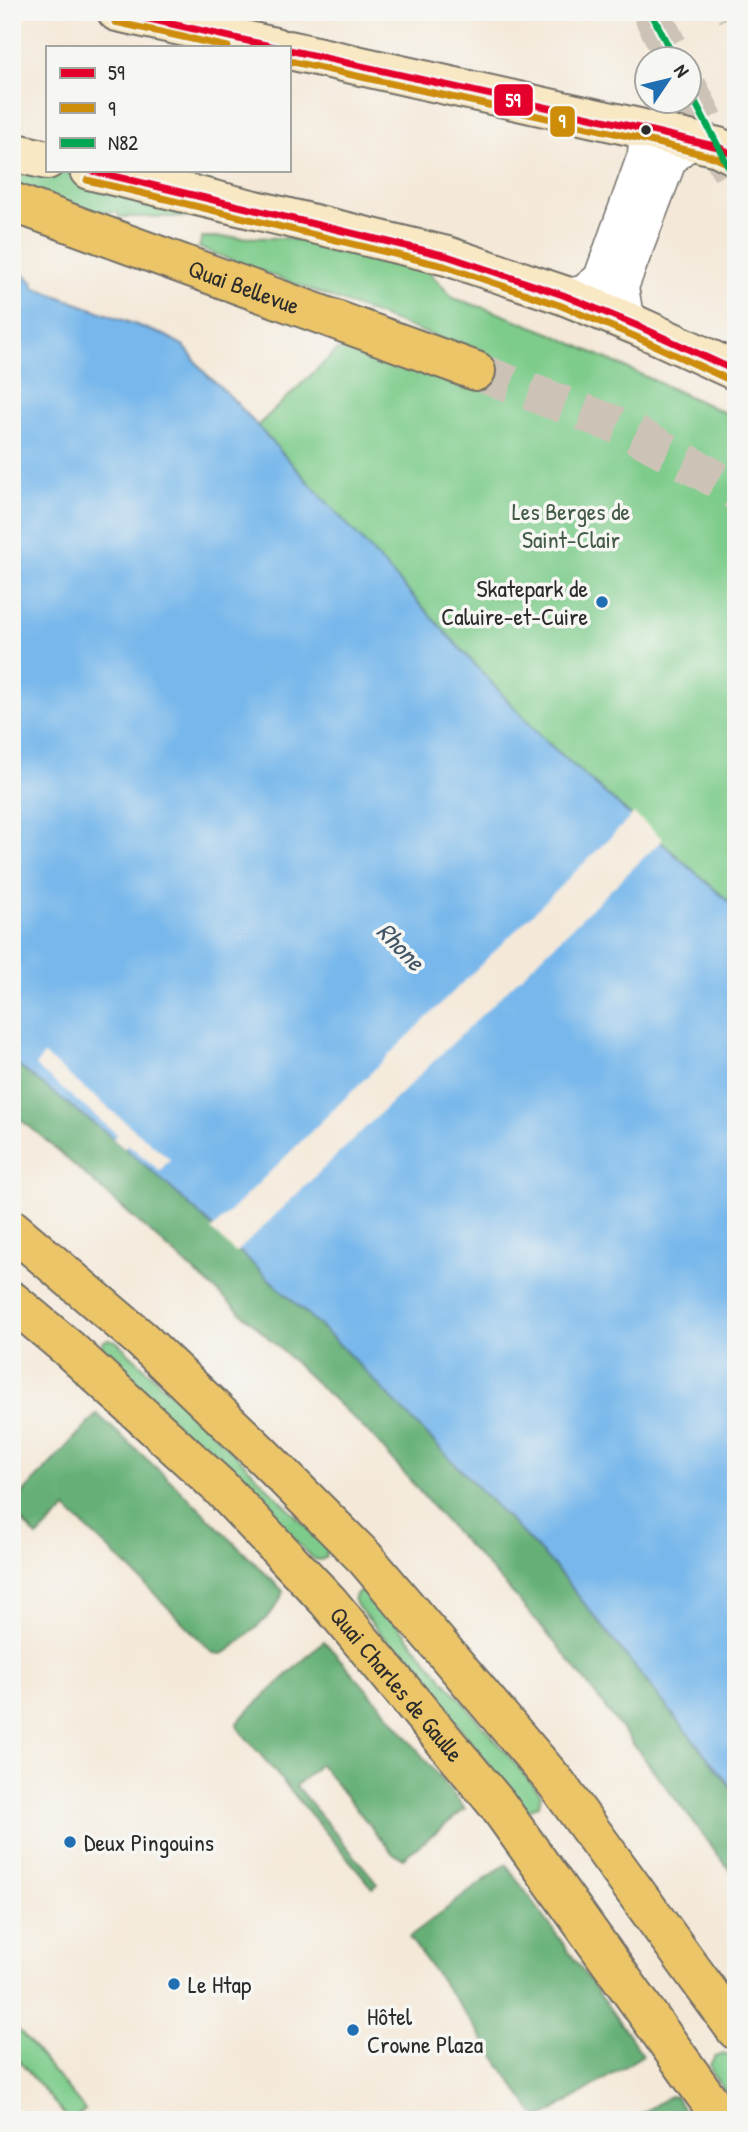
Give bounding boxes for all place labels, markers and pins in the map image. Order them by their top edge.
unlabelled marker [639,123,653,137]
place label: Skatepark de Caluire-et-Cuire [441,572,588,632]
marker: Skatepark de Caluire-et-Cuire [594,594,610,610]
place label: Deux Pingouins [84,1826,214,1858]
marker: Deux Pingouins [62,1834,78,1850]
place label: Le Htap [188,1968,251,2000]
marker: Le Htap [166,1976,182,1992]
place label: Hôtel Crowne Plaza [367,2000,483,2060]
marker: Hôtel Crowne Plaza [345,2022,361,2038]

